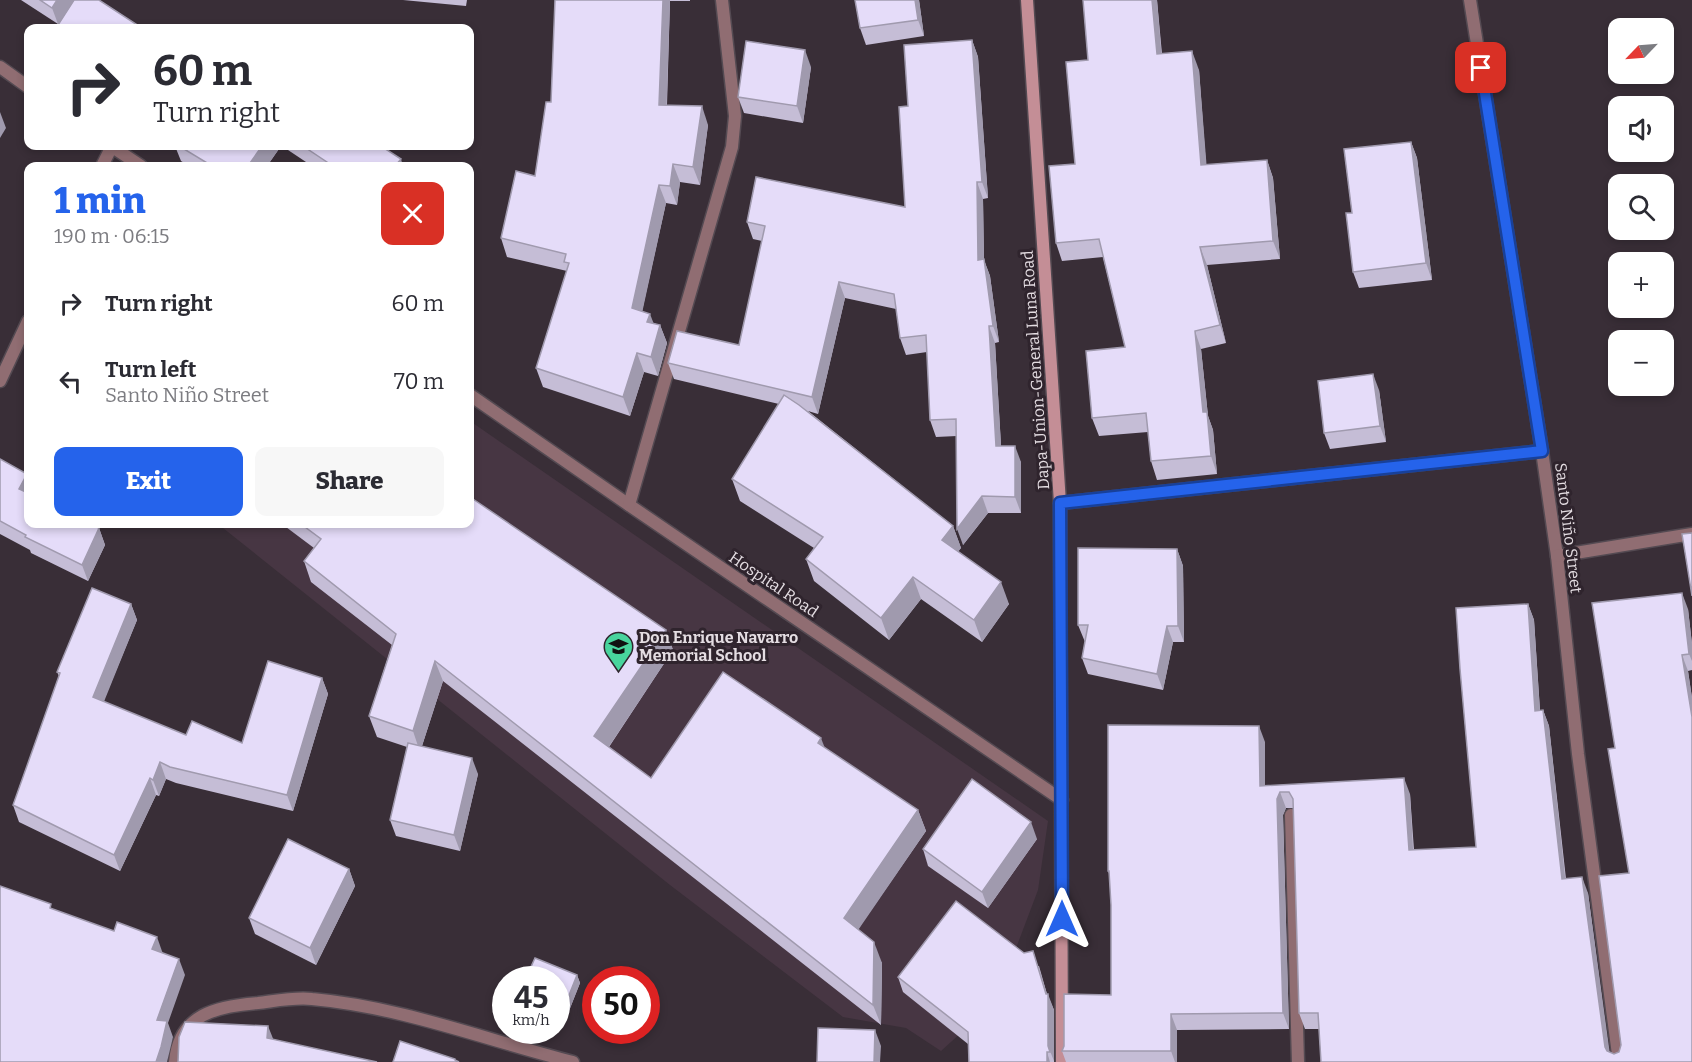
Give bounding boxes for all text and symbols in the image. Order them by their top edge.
north arrow [1608,18,1674,84]
map controls [1608,18,1674,396]
pin [1455,42,1506,93]
text: 60 m [153,46,252,96]
icon: right [54,48,132,126]
icon: arrive [1464,51,1497,84]
button: sound [1608,96,1674,162]
text: Turn right [153,97,280,129]
button: search [1608,174,1674,240]
text: 1 min [54,179,146,223]
button: close [381,182,444,245]
text: 190 m · 06:15 [54,224,170,248]
street label: Dapa-Union-General Luna Road [1018,249,1053,490]
button: + [1608,252,1674,318]
icon: right [54,287,87,320]
text: Turn right [105,290,213,317]
text: 60 m [392,290,444,317]
button: − [1608,330,1674,396]
text: Turn left [105,356,197,383]
icon: left [54,365,87,398]
text: 70 m [394,368,444,395]
text: Santo Niño Street [105,383,269,407]
button: Exit [54,447,243,516]
button: Share [255,447,444,516]
street label: Santo Niño Street [1551,462,1586,595]
street label: Hospital Road [726,548,822,621]
place label: Don Enrique Navarro Memorial School [639,628,798,665]
school or university icon: Don Enrique Navarro Memorial School [602,630,634,672]
position arrow [1030,887,1094,951]
speed limit sign: 50 [582,966,660,1044]
text: 45 [514,980,548,1016]
text: km/h [512,1011,550,1029]

